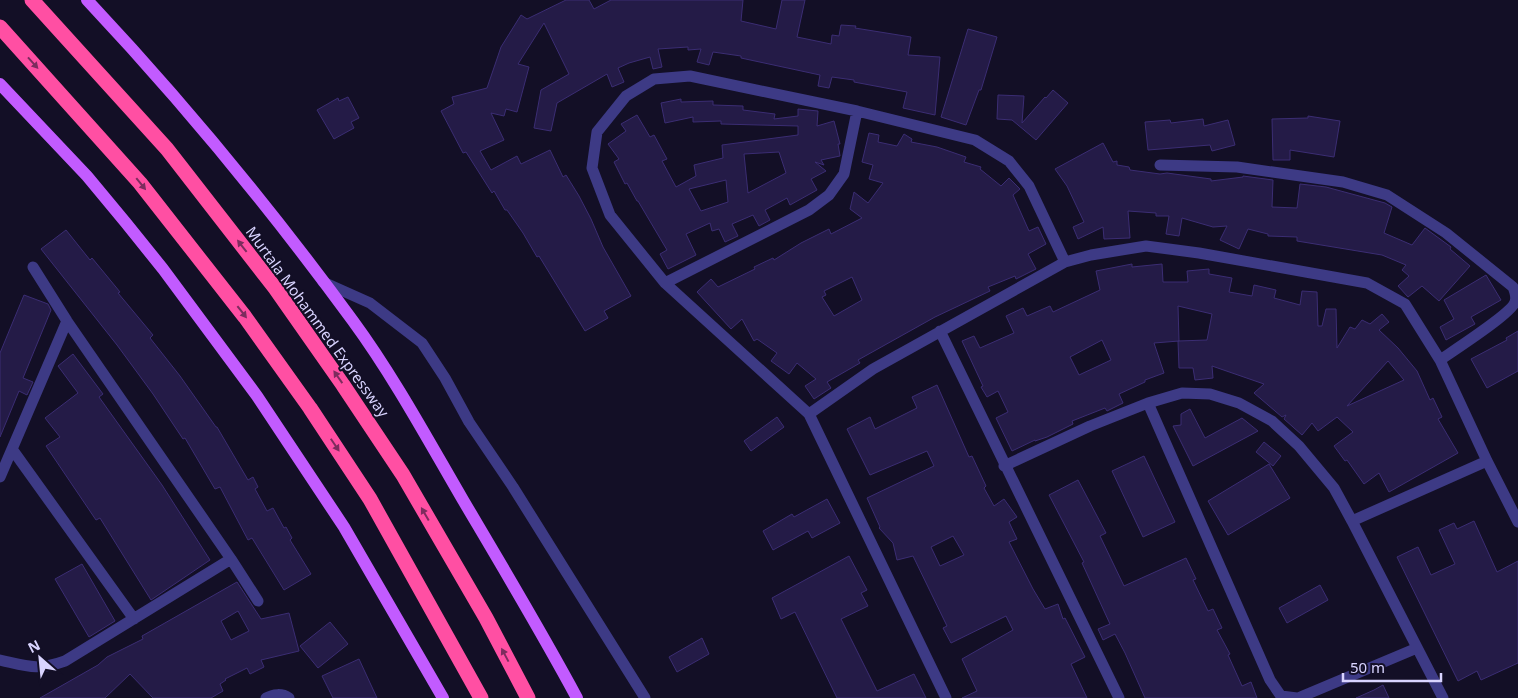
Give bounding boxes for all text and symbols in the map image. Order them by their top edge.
one-way arrow [27,57,39,69]
one-way arrow [136,178,147,191]
street label: Murtala Mohammed Expressway [242,222,394,421]
one-way arrow [237,239,247,253]
one-way arrow [236,305,247,318]
one-way arrow [332,371,343,384]
one-way arrow [330,439,340,452]
one-way arrow [421,507,430,520]
north arrow [15,633,65,683]
text: N [24,635,43,657]
one-way arrow [501,648,510,662]
scale bar [1343,650,1440,682]
text: 50 m [1350,657,1385,677]

